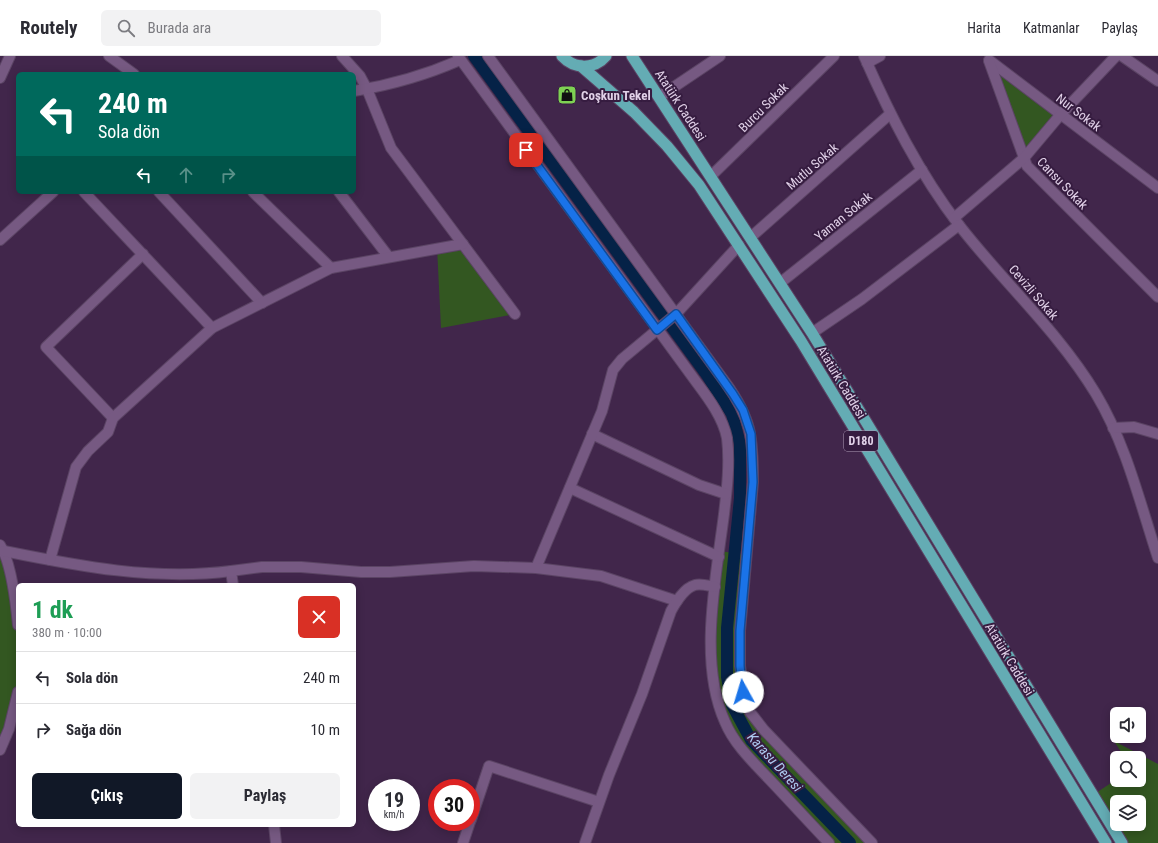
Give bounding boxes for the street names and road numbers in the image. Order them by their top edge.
street label: Atatürk Caddesi [652,67,709,144]
street label: Burcu Sokak [736,79,791,135]
street label: Nur Sokak [1053,91,1104,134]
street label: Mutlu Sokak [783,140,841,193]
street label: Cansu Sokak [1034,154,1091,213]
street label: Yaman Sokak [812,189,875,244]
street label: Cevizli Sokak [1006,262,1062,323]
street label: Atatürk Caddesi [814,343,869,421]
road number: D180 [844,431,878,451]
street label: Atatürk Caddesi [982,620,1037,698]

